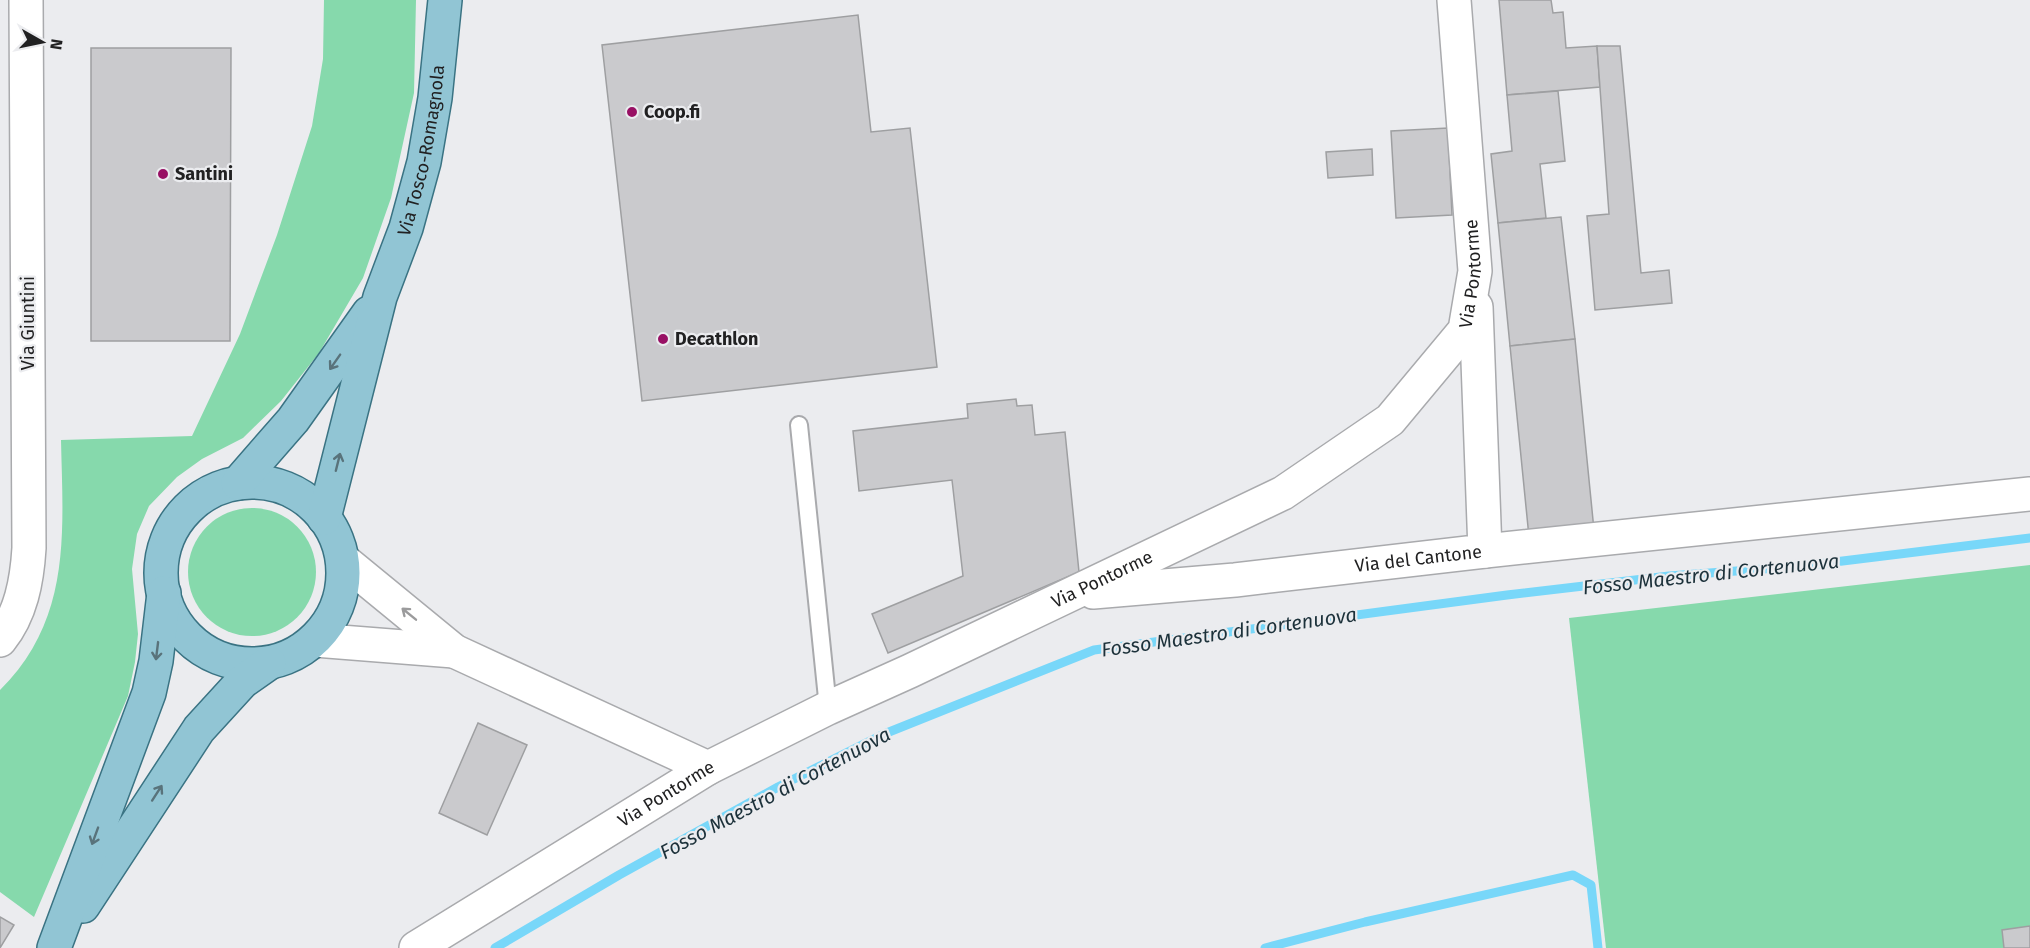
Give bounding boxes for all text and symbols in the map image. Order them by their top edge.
north arrow [12,12,72,72]
text: N [46,38,67,51]
street label: Via Tosco-Romagnola [393,64,449,239]
place label: Coop.fi [644,101,700,123]
marker: Coop.fi [625,105,639,119]
place label: Santini [175,163,233,185]
marker: Santini [156,167,170,181]
street label: Via Pontorme [1454,218,1486,330]
street label: Via Giuntini [17,276,39,370]
place label: Decathlon [675,328,758,350]
marker: Decathlon [656,332,670,346]
one-way arrow [329,354,341,370]
one-way arrow [332,452,344,471]
street label: Via del Cantone [1354,540,1483,577]
street label: Via Pontorme [1048,546,1156,613]
water label: Fosso Maestro di Cortenuova [1582,549,1840,599]
water label: Fosso Maestro di Cortenuova [1100,602,1358,662]
one-way arrow [401,607,417,620]
one-way arrow [151,641,162,661]
water label: Fosso Maestro di Cortenuova [656,722,894,864]
street label: Via Pontorme [614,756,718,832]
one-way arrow [150,785,163,802]
one-way arrow [89,826,100,845]

